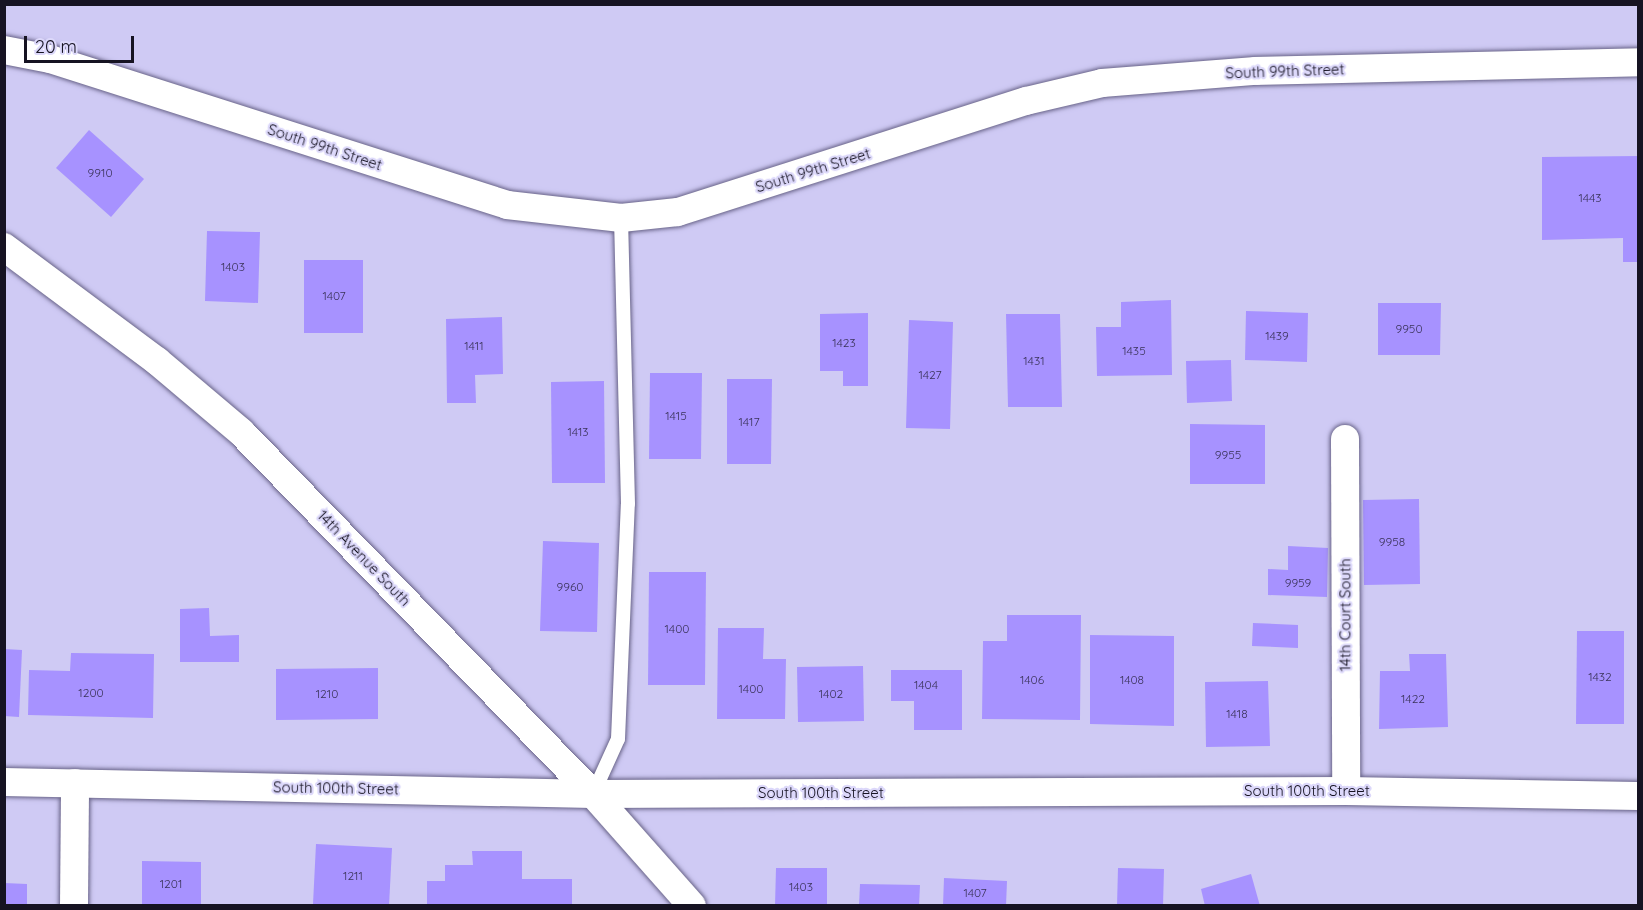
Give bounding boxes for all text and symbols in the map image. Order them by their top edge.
scale bar [27,24,136,62]
text: 20 m [35,35,77,58]
street label: South 99th Street [1225,60,1345,82]
street label: South 99th Street [266,120,384,174]
street label: South 99th Street [753,144,873,196]
house number: 9910 [87,166,113,180]
house number: 1443 [1578,191,1602,205]
house number: 1403 [221,260,245,274]
house number: 1407 [322,289,346,303]
house number: 9950 [1395,322,1423,336]
house number: 1439 [1265,329,1289,343]
house number: 1423 [832,336,856,350]
house number: 1411 [464,339,484,353]
house number: 1435 [1122,344,1146,358]
house number: 1431 [1023,354,1045,368]
house number: 1427 [918,368,942,382]
house number: 1415 [665,409,687,423]
house number: 1417 [738,415,760,429]
house number: 1413 [567,425,589,439]
house number: 9955 [1215,448,1241,462]
street label: 14th Avenue South [314,506,414,610]
house number: 9958 [1379,535,1405,549]
street label: 14th Court South [1336,559,1354,671]
house number: 9959 [1285,576,1311,590]
house number: 9960 [557,580,583,594]
house number: 1400 [665,622,689,636]
house number: 1432 [1588,670,1612,684]
house number: 1406 [1020,673,1044,687]
house number: 1408 [1120,673,1144,687]
house number: 1404 [914,678,938,692]
house number: 1400 [739,682,763,696]
house number: 1200 [78,686,104,700]
house number: 1210 [316,687,338,701]
house number: 1402 [819,687,843,701]
house number: 1422 [1401,692,1425,706]
house number: 1418 [1226,707,1248,721]
street label: South 100th Street [273,778,399,798]
street label: South 100th Street [1244,782,1370,800]
street label: South 100th Street [758,784,884,802]
house number: 1211 [343,869,363,883]
house number: 1201 [160,877,182,891]
house number: 1403 [789,880,813,894]
house number: 1407 [963,886,987,900]

